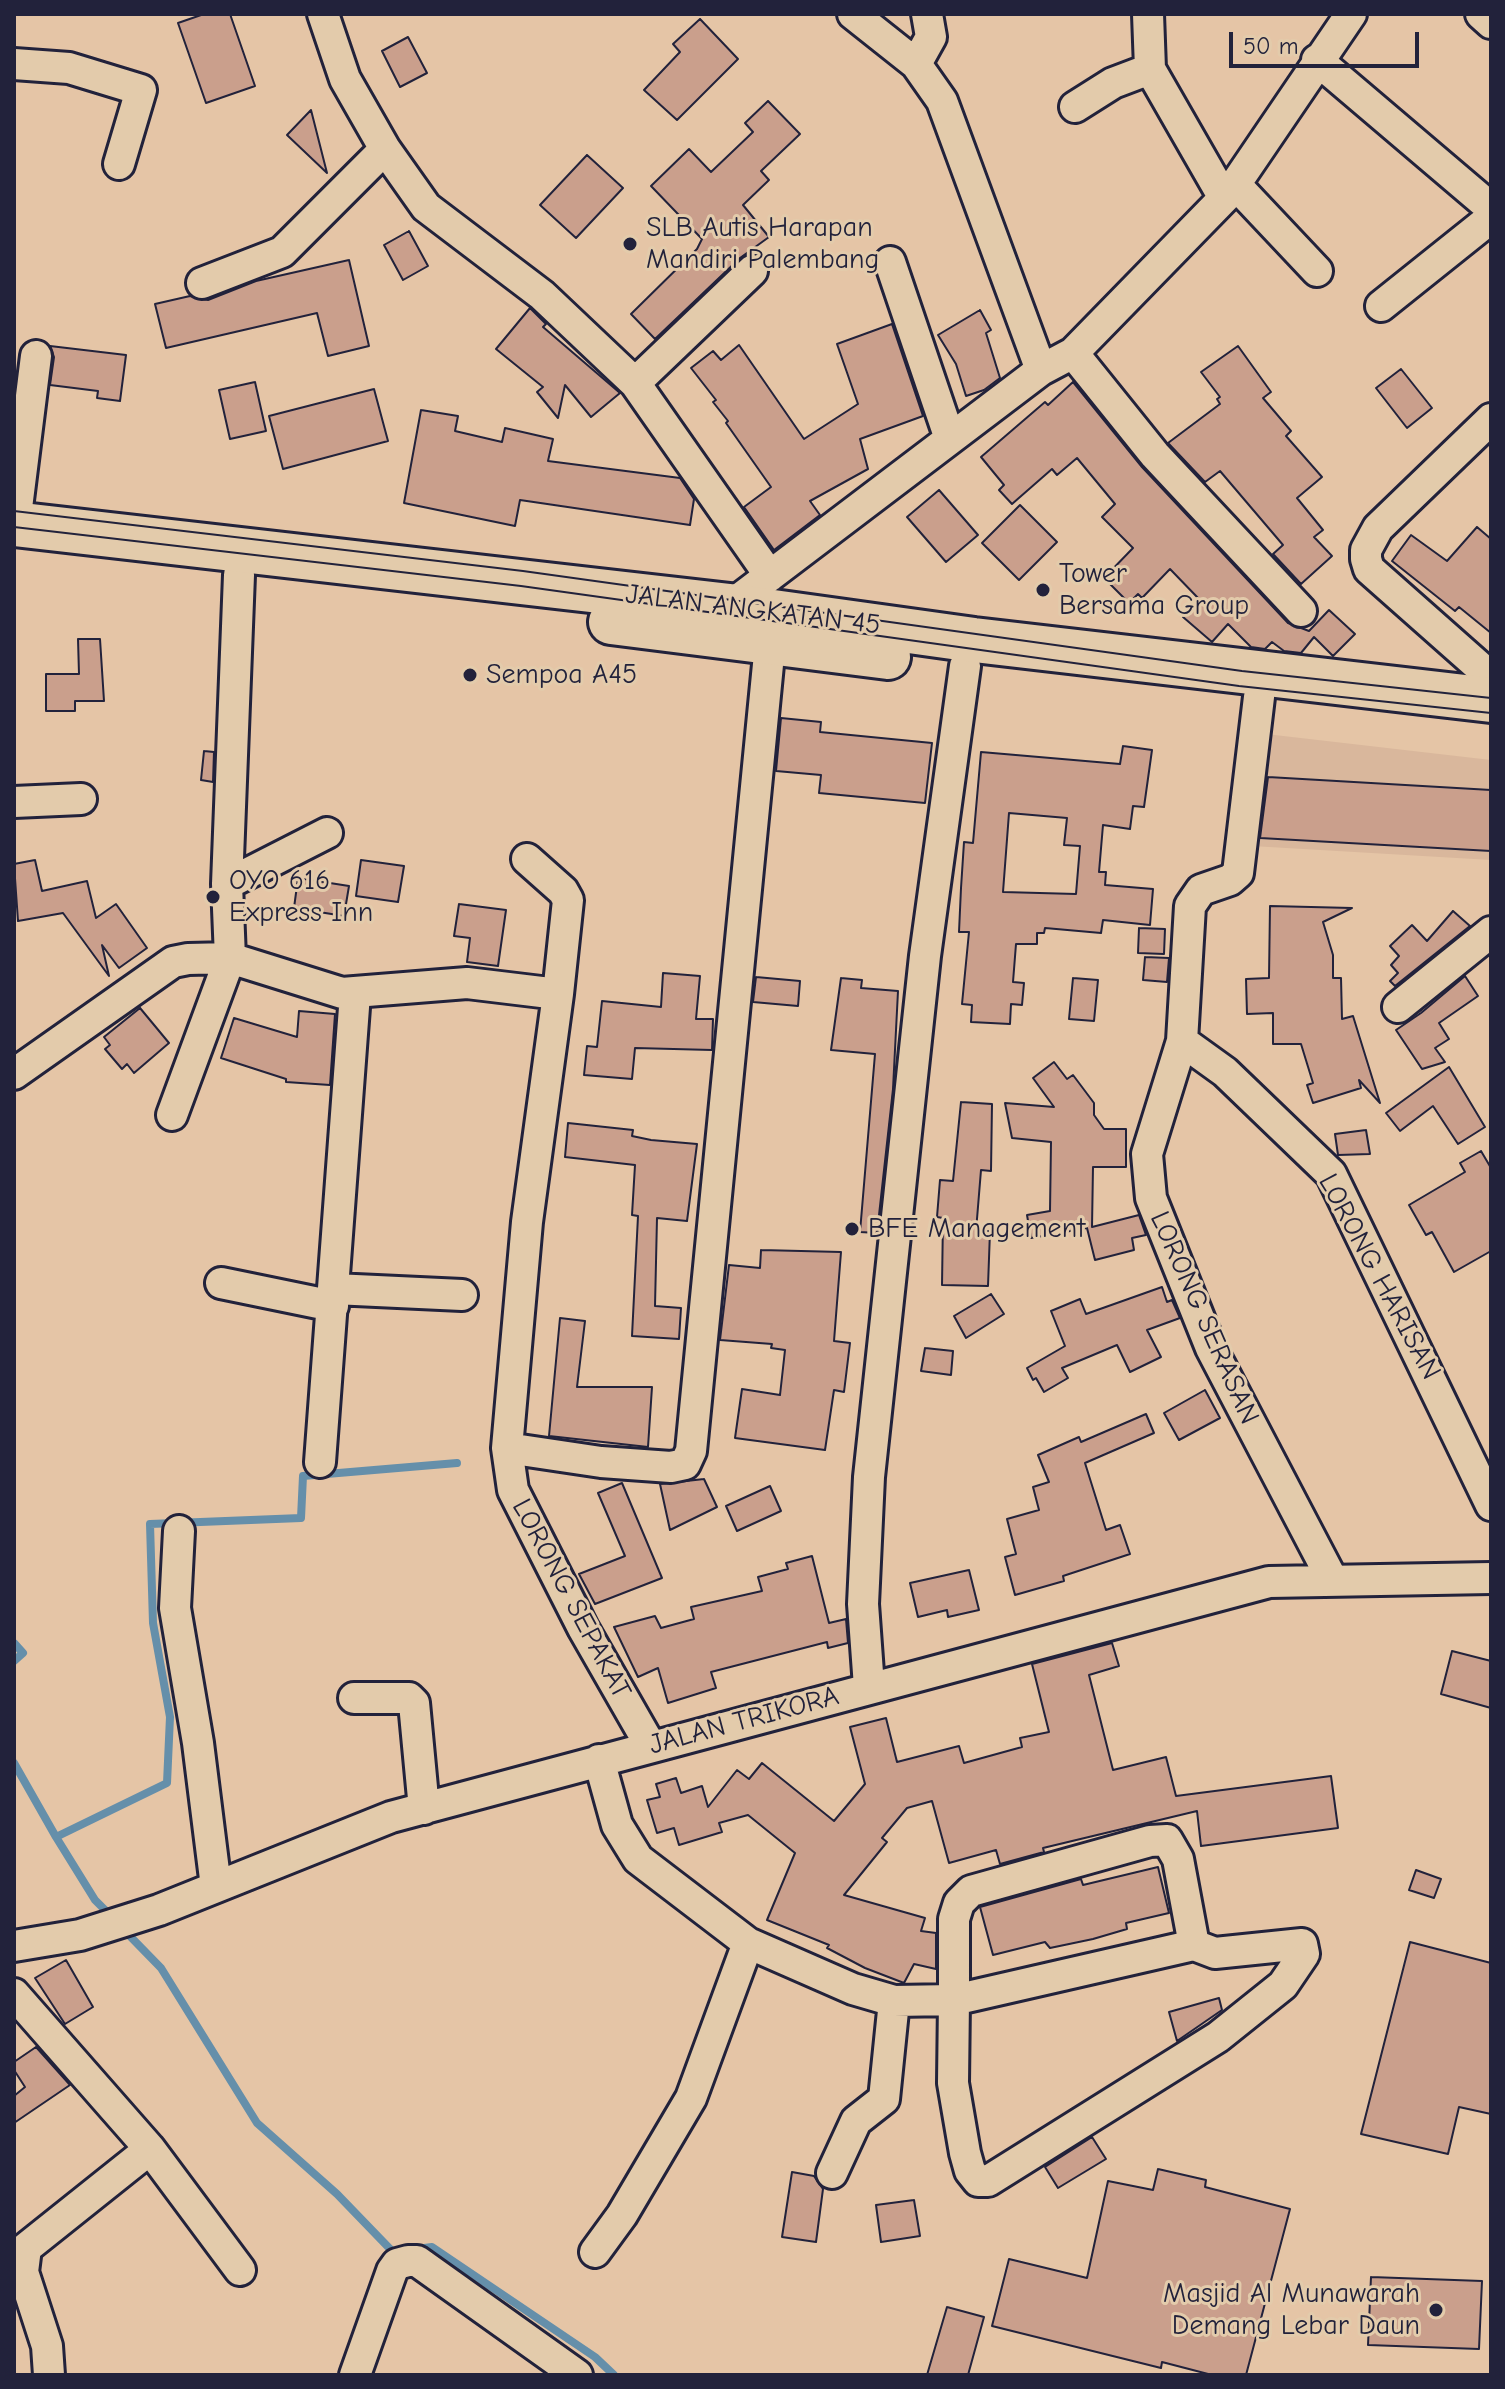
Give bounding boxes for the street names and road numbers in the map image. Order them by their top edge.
street label: JALAN ANGKATAN 45 [624,578,882,642]
street label: LORONG HARISAN [1311,1168,1447,1386]
street label: LORONG SERASAN [1142,1207,1266,1429]
street label: LORONG SEPAKAT [504,1493,638,1705]
street label: JALAN TRIKORA [646,1680,842,1762]

